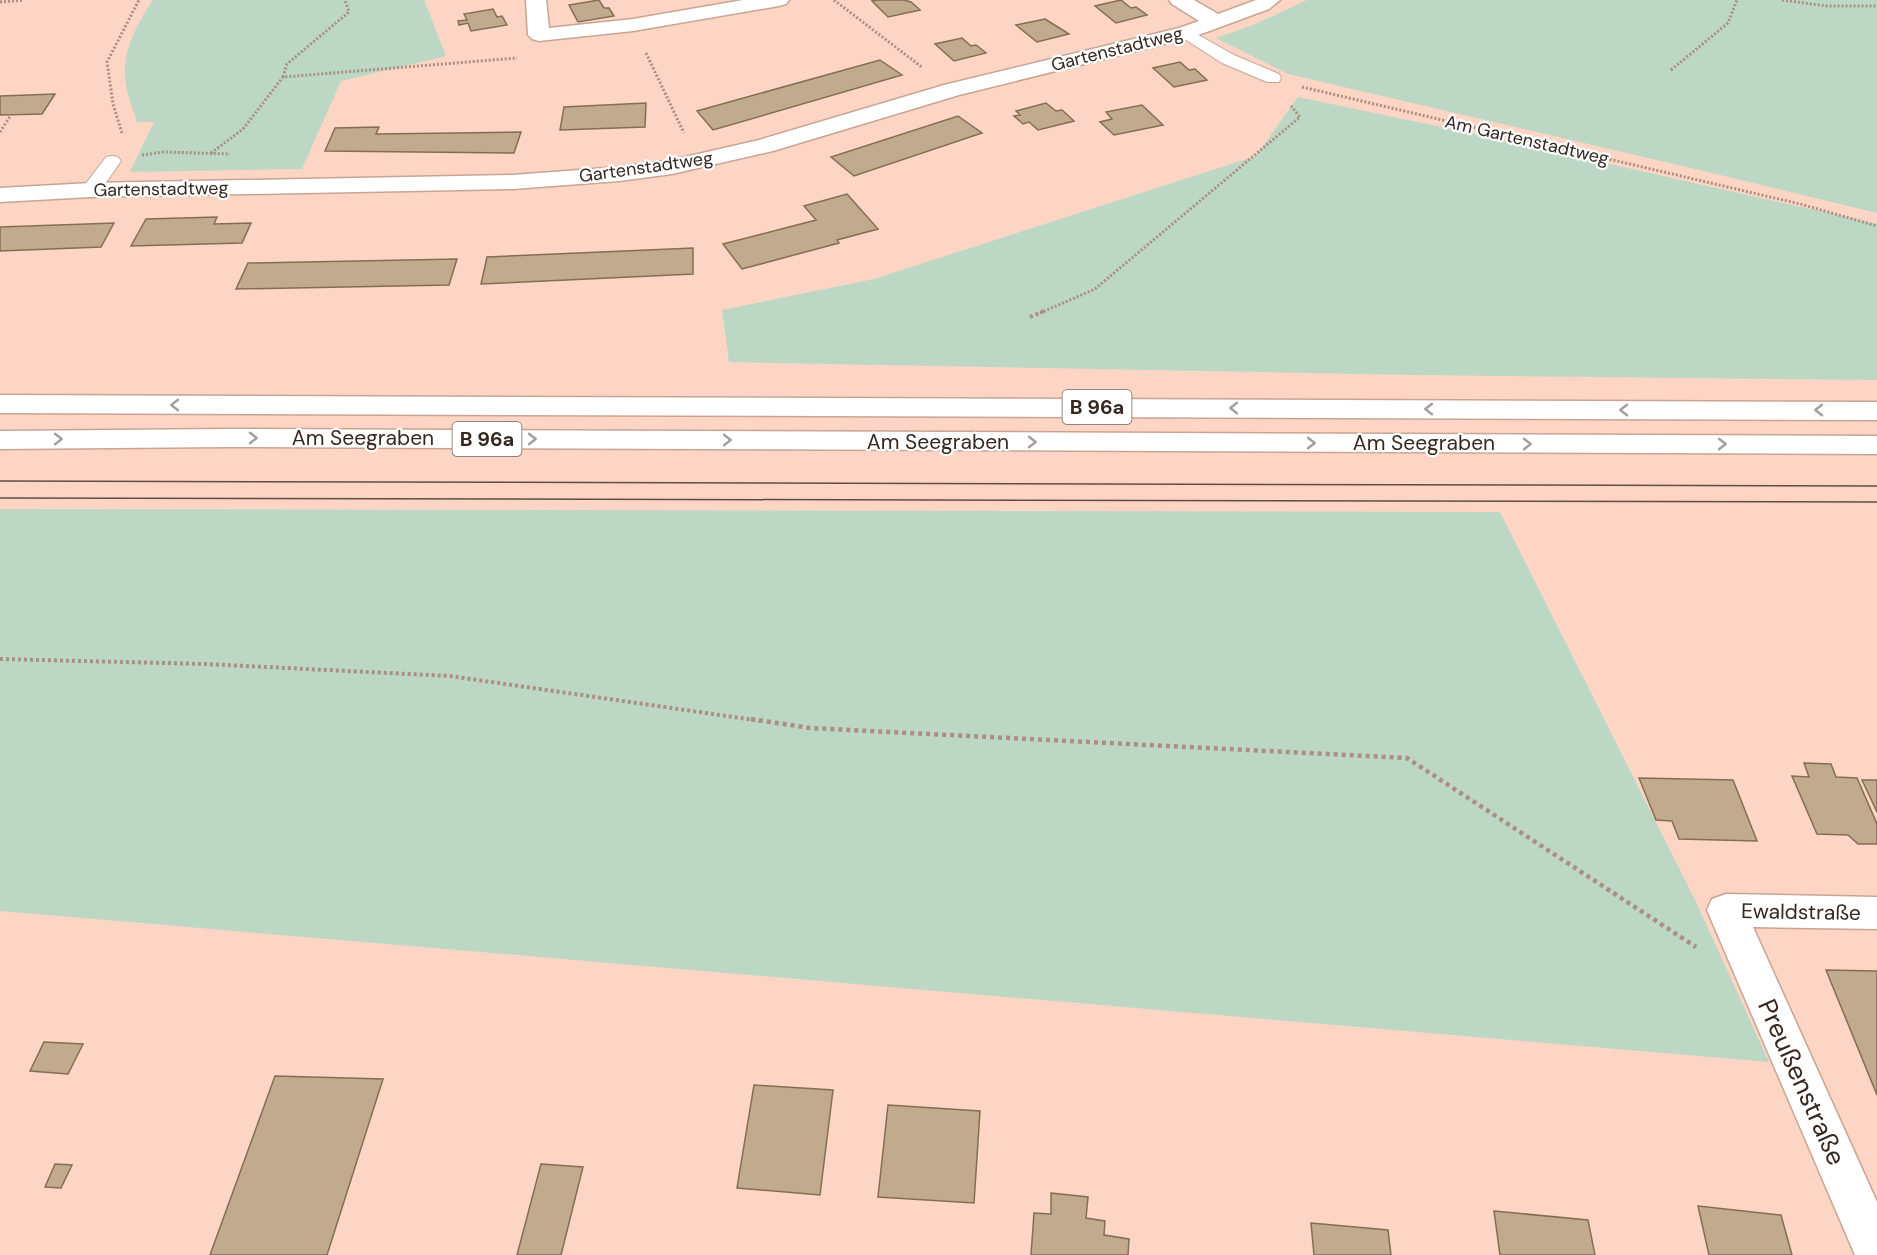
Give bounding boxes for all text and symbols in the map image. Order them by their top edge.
street label: Gartenstadtweg [1049,21,1185,77]
street label: Am Gartenstadtweg [1443,109,1611,171]
street label: Gartenstadtweg [578,146,714,188]
street label: Gartenstadtweg [93,176,229,202]
road number: B 96a [1062,390,1132,424]
one-way arrow [171,399,180,411]
one-way arrow [1229,402,1238,414]
one-way arrow [1424,403,1433,415]
one-way arrow [1619,403,1628,416]
one-way arrow [1814,404,1823,416]
road number: B 96a [452,422,522,456]
street label: Am Seegraben [292,424,434,452]
street label: Am Seegraben [867,428,1009,456]
street label: Am Seegraben [1353,429,1495,457]
one-way arrow [249,432,258,444]
one-way arrow [54,433,63,445]
one-way arrow [528,433,537,445]
one-way arrow [723,434,732,446]
one-way arrow [1027,436,1036,448]
one-way arrow [1306,437,1315,449]
one-way arrow [1522,438,1531,450]
one-way arrow [1717,438,1726,450]
street label: Ewaldstraße [1741,897,1861,927]
street label: Preußenstraße [1750,994,1854,1170]

